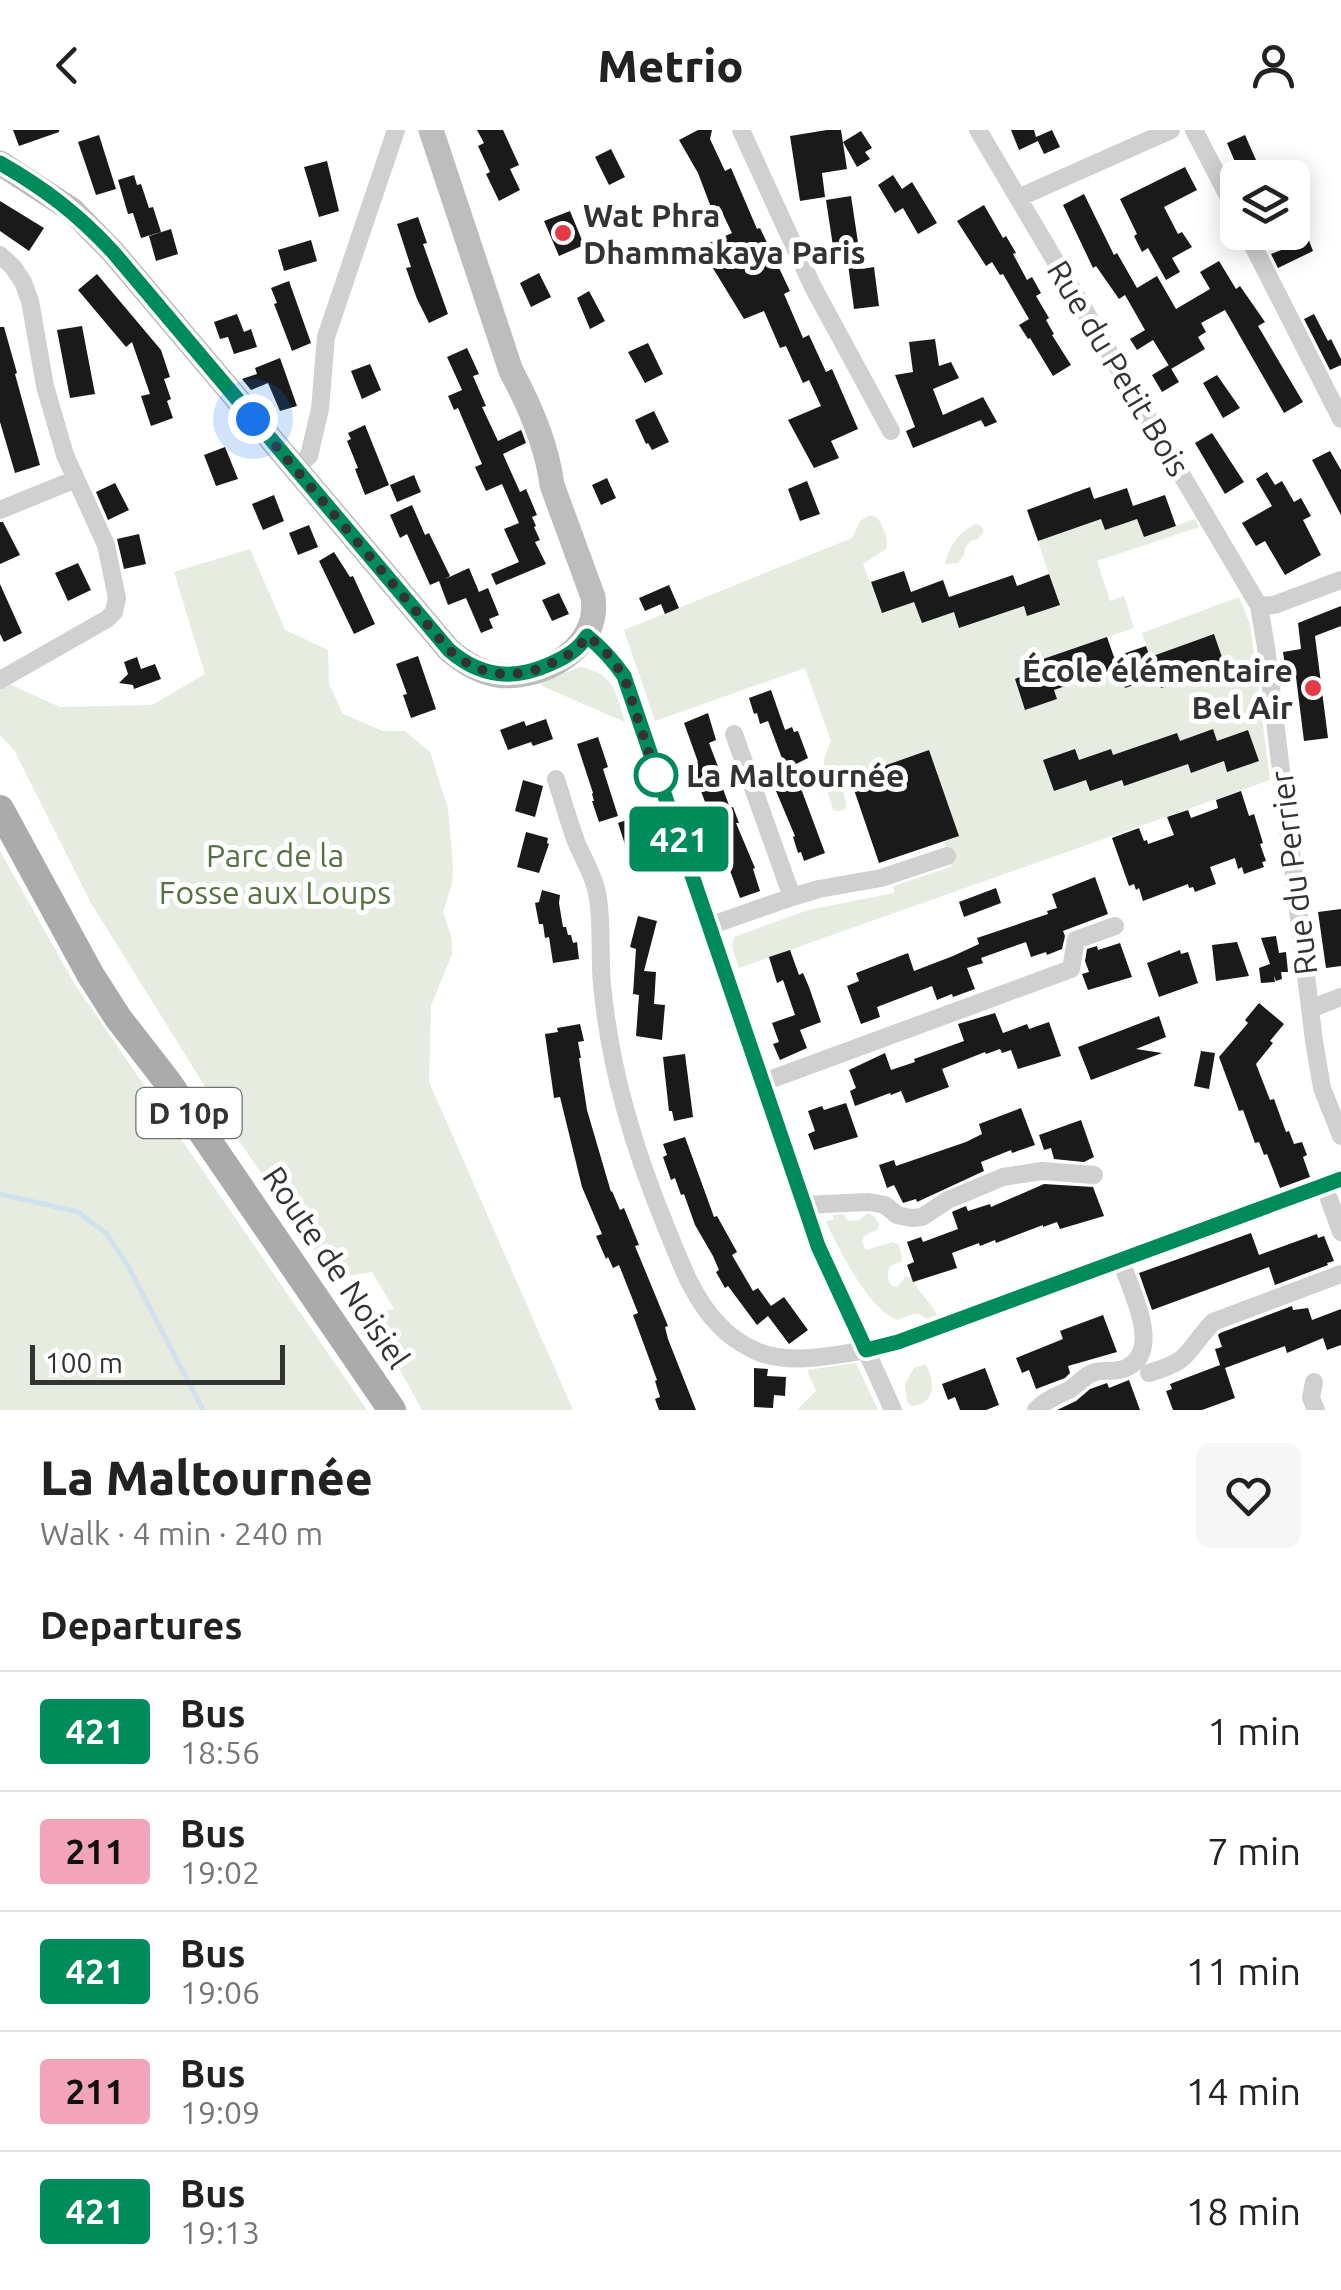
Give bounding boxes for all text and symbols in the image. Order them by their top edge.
icon: back [40,38,95,93]
icon: person [1246,38,1301,93]
text: Metrio [598,40,743,91]
map controls [1220,160,1310,250]
button: layers [1220,160,1310,250]
place label: Wat Phra Dhammakaya Paris [583,197,866,270]
marker: Wat Phra Dhammakaya Paris [552,222,574,244]
street label: Rue du Petit Bois [1041,254,1197,482]
your location [228,394,278,444]
place label: École élémentaire Bel Air [1022,651,1293,725]
marker: École élémentaire Bel Air [1302,677,1324,699]
marker: La Maltournée [635,754,677,796]
place label: La Maltournée [686,757,904,793]
street label: Rue du Perrier [1263,769,1323,977]
line badge: 421 [622,806,736,872]
text: 421 [649,819,709,859]
park label: Parc de la Fosse aux Loups [159,837,391,910]
road number: D 10p [136,1088,242,1138]
street label: Route de Noisiel [256,1159,418,1375]
scale bar [30,1340,285,1384]
text: 100 m [45,1347,123,1378]
button: heart [1196,1443,1301,1548]
text: La Maltournée [40,1450,373,1504]
text: Walk · 4 min · 240 m [40,1515,323,1551]
text: Departures [40,1604,242,1646]
text: Bus [180,1692,245,1734]
text: 1 min [1207,1710,1301,1752]
text: 421 [65,1711,125,1751]
text: 18:56 [180,1734,260,1770]
text: Bus [180,1812,245,1854]
text: 7 min [1207,1830,1301,1872]
text: 211 [65,1831,125,1871]
text: 19:02 [180,1854,260,1890]
text: Bus [180,1932,245,1974]
text: 11 min [1186,1950,1301,1992]
text: 421 [65,1951,125,1991]
text: 19:06 [180,1974,260,2010]
text: Bus [180,2052,245,2094]
text: 14 min [1186,2070,1301,2112]
text: 211 [65,2071,125,2111]
text: 19:09 [180,2094,260,2130]
text: Bus [180,2172,245,2214]
text: 18 min [1186,2190,1301,2232]
text: 421 [65,2191,125,2231]
text: 19:13 [180,2214,260,2250]

